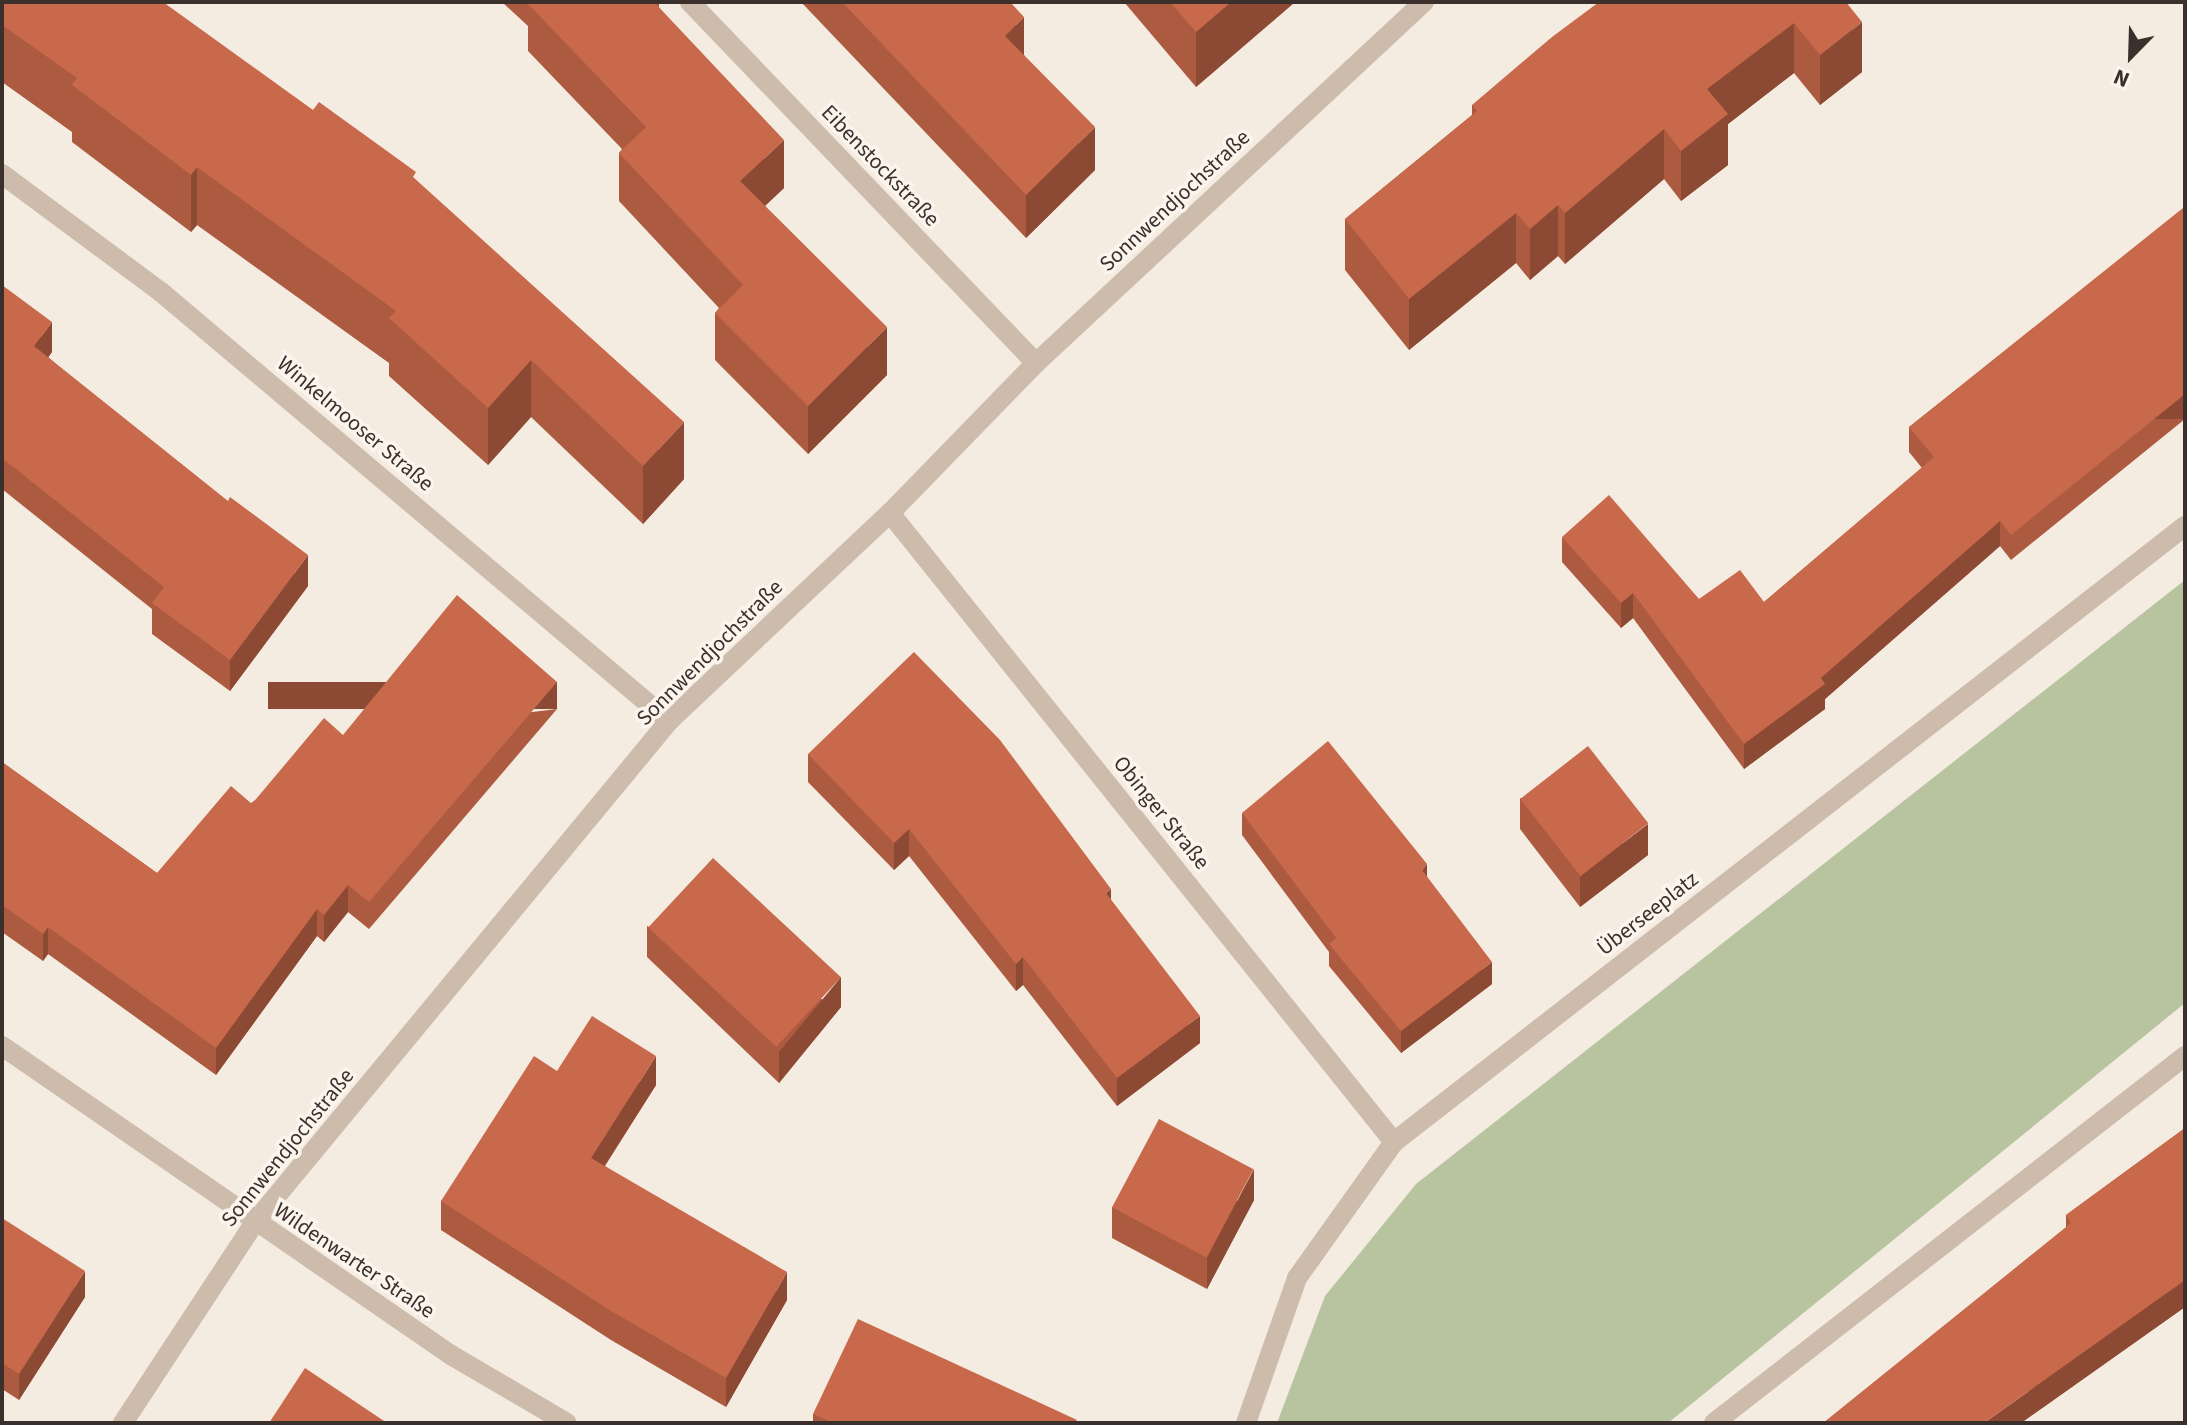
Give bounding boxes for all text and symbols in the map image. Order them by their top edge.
north arrow [2091,16,2171,96]
text: N [2109,61,2135,96]
street label: Eibenstockstraße [815,100,945,232]
street label: Sonnwendjochstraße [1094,125,1256,277]
street label: Winkelmooser Straße [271,351,439,497]
street label: Sonnwendjochstraße [631,574,789,732]
street label: Obinger Straße [1107,751,1215,875]
street label: Überseeplatz [1592,866,1704,962]
street label: Sonnwendjochstraße [216,1064,360,1232]
street label: Wildenwarter Straße [269,1197,439,1325]

